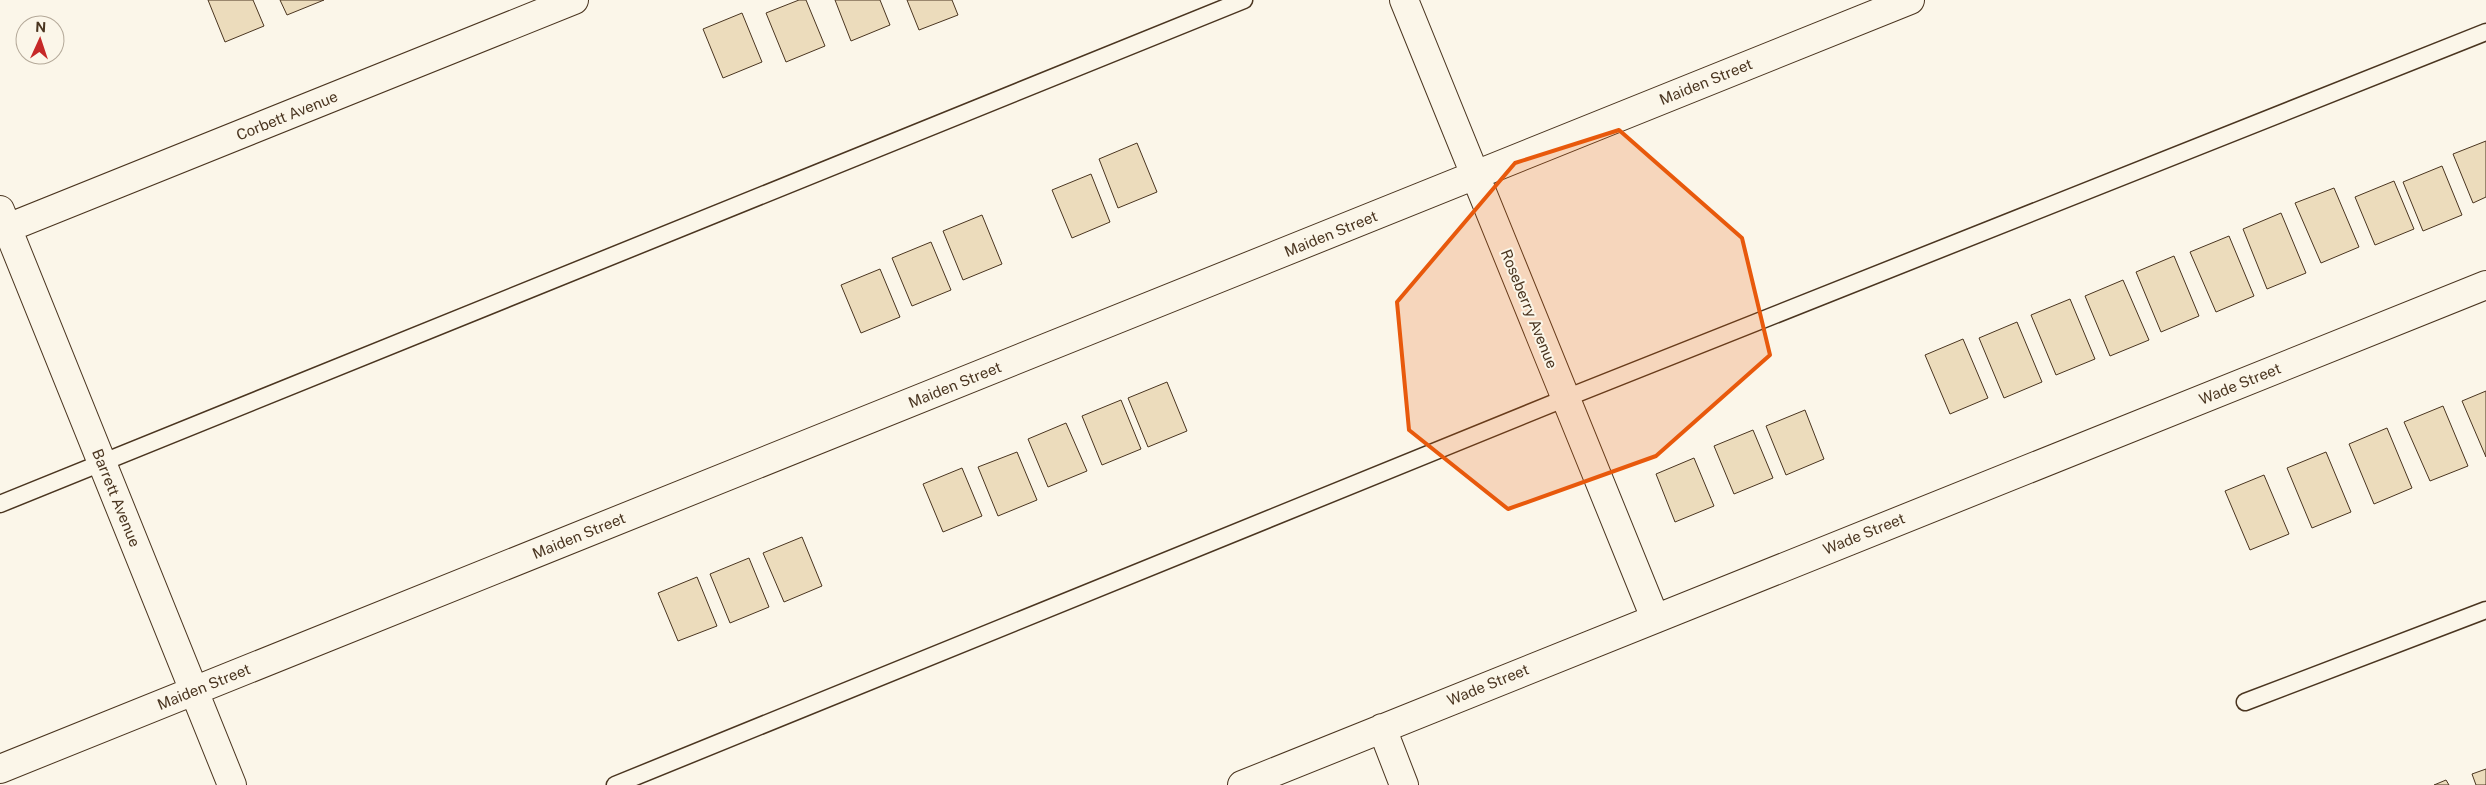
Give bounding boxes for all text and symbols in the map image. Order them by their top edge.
north arrow [15,15,65,65]
text: N [35,19,47,35]
street label: Maiden Street [1657,55,1755,108]
street label: Corbett Avenue [234,87,340,144]
street label: Maiden Street [1282,207,1380,260]
street label: Roseberry Avenue [1498,247,1561,371]
street label: Maiden Street [906,358,1004,411]
street label: Wade Street [2196,359,2283,408]
street label: Barrett Avenue [89,446,144,549]
street label: Maiden Street [530,509,628,562]
street label: Wade Street [1820,509,1907,558]
street label: Maiden Street [155,660,253,713]
street label: Wade Street [1444,660,1531,709]

